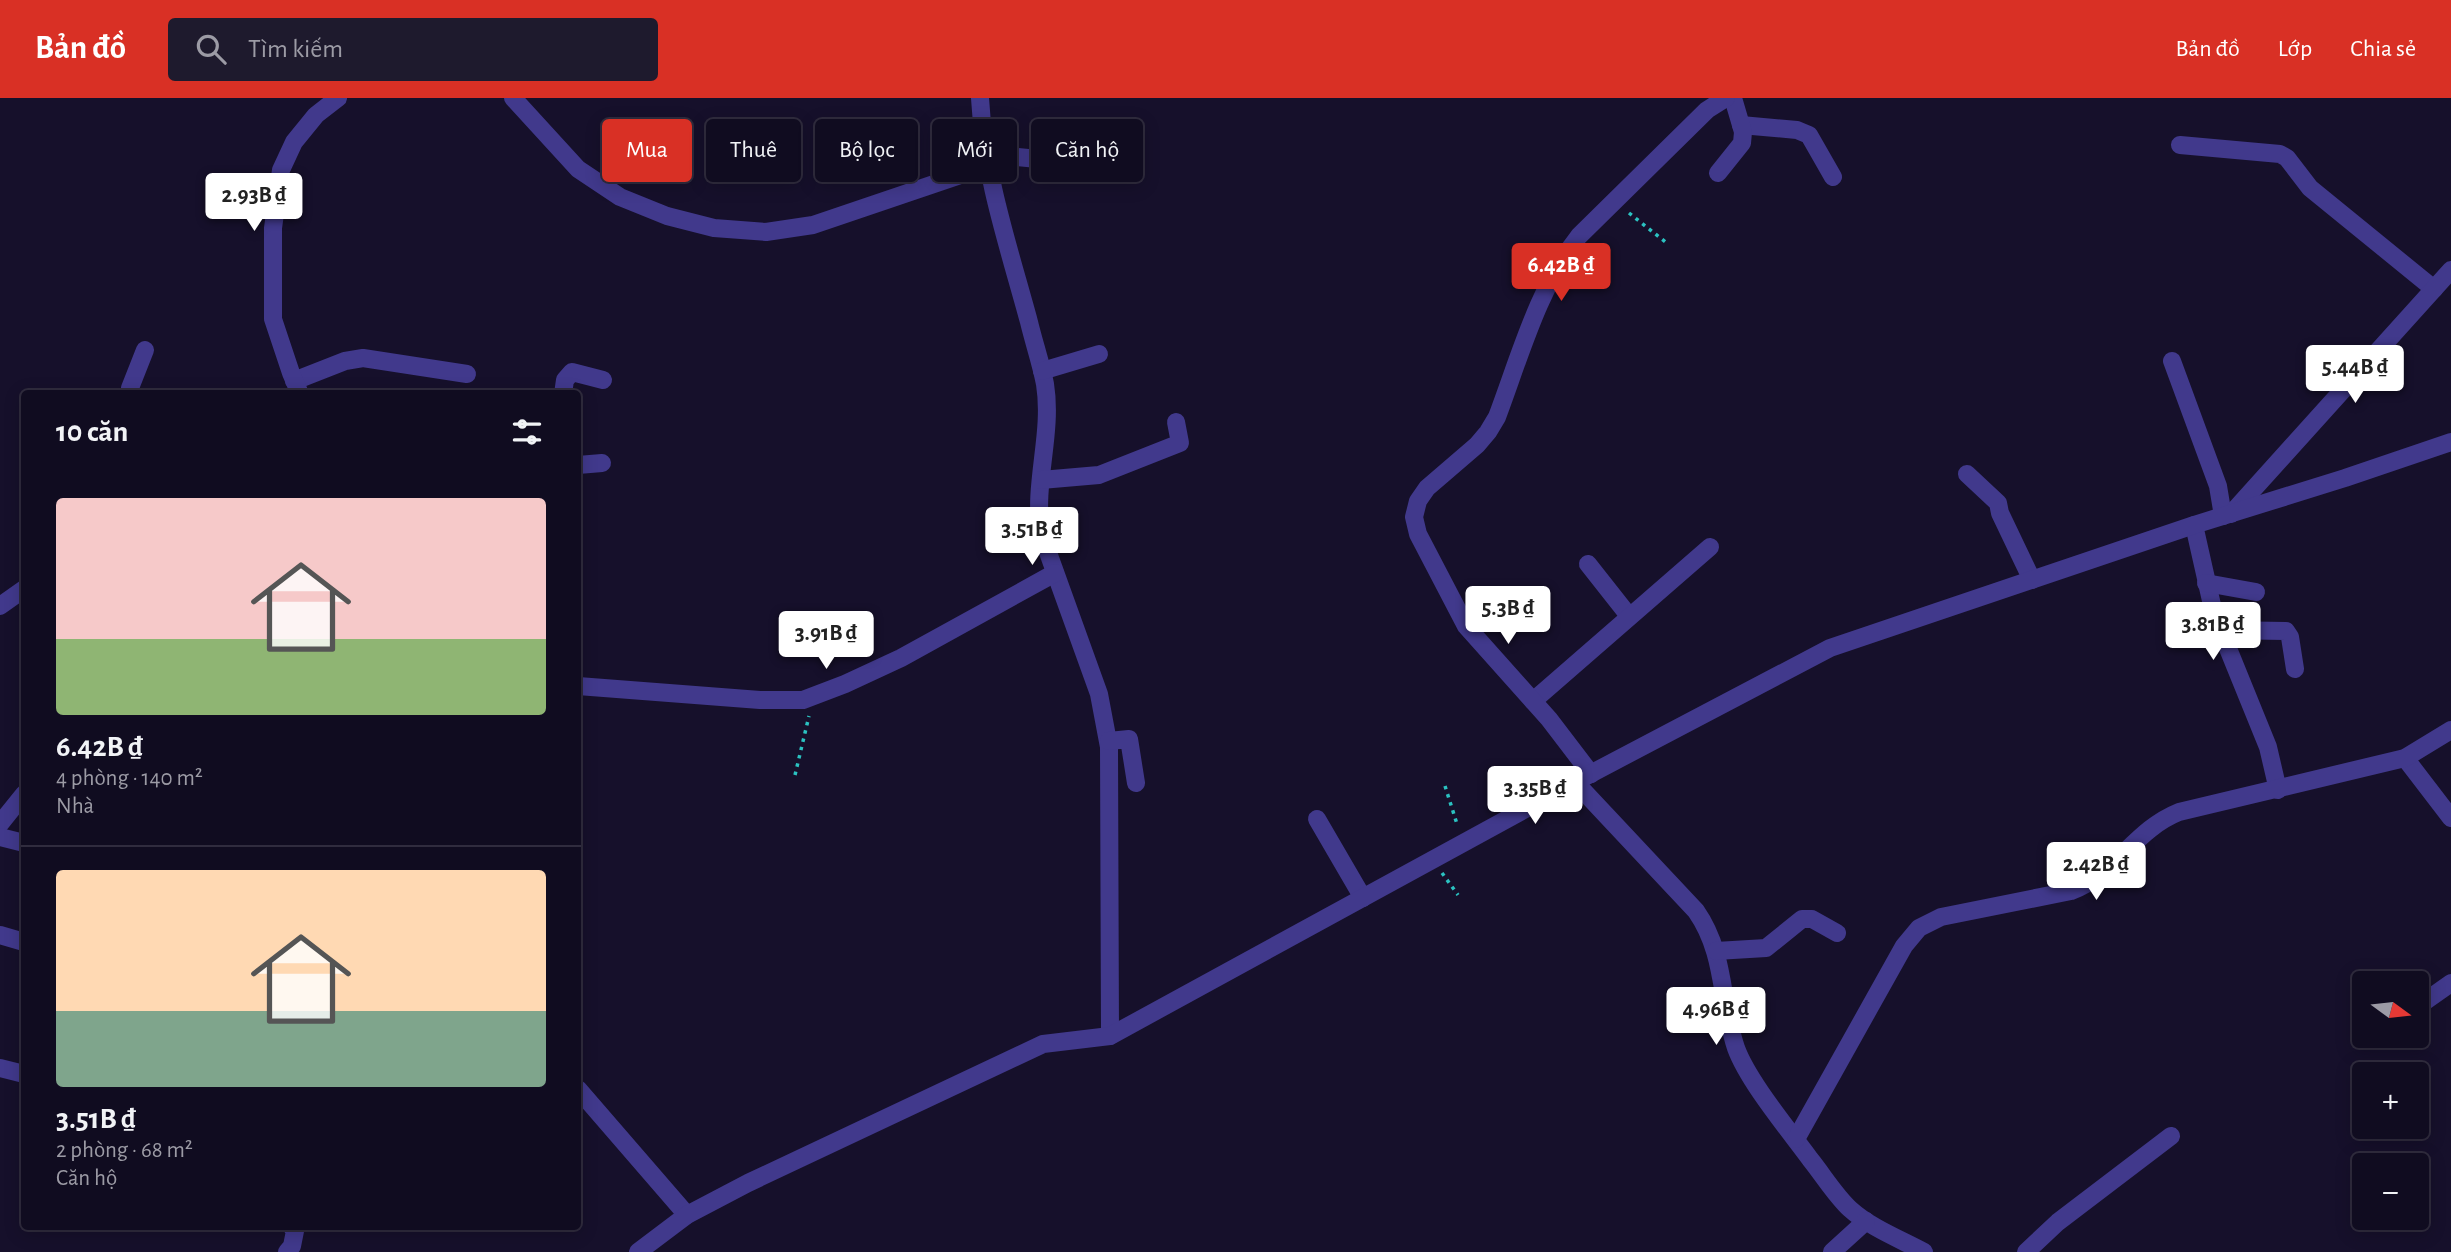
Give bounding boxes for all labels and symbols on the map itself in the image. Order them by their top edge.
pin: 2.93B ₫ [189,174,319,233]
pin: 6.42B ₫ [1496,244,1626,303]
pin: 5.44B ₫ [2290,345,2420,405]
pin: 3.51B ₫ [967,508,1097,567]
pin: 5.3B ₫ [1451,587,1565,646]
pin: 3.81B ₫ [2148,602,2278,662]
pin: 3.91B ₫ [761,612,891,671]
pin: 3.35B ₫ [1470,766,1600,826]
pin: 2.42B ₫ [2031,842,2161,902]
north arrow [2352,971,2429,1048]
pin: 4.96B ₫ [1651,988,1781,1047]

